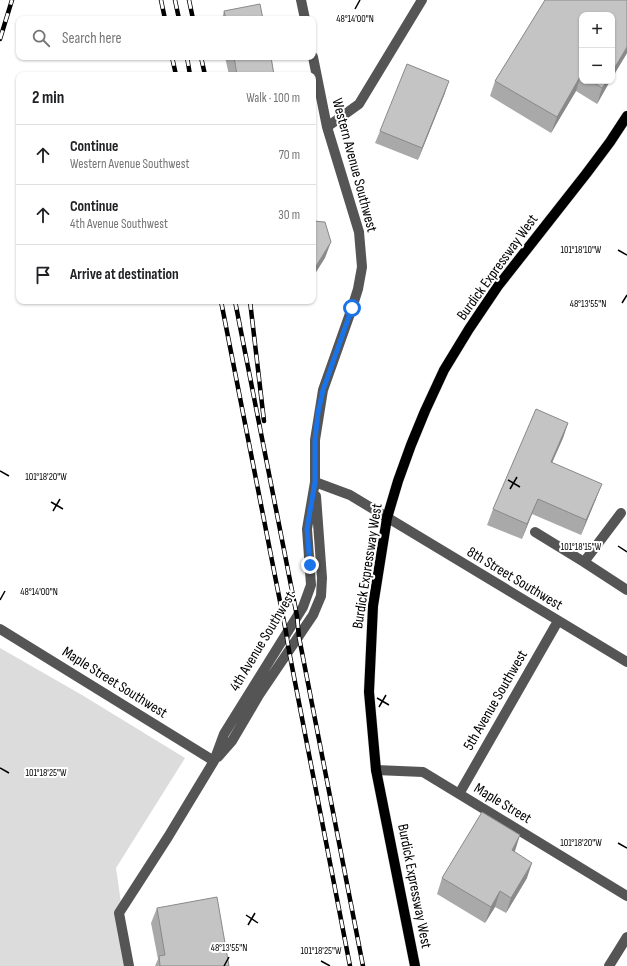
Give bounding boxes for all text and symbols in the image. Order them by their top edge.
map controls [579,12,615,84]
button: + [579,12,615,48]
text: 48°14'00"N [336,13,374,25]
search box [16,16,316,60]
icon: search [30,27,52,49]
text: Search here [62,29,122,48]
button: − [579,48,615,84]
text: 2 min [32,88,64,108]
text: Walk · 100 m [246,90,300,106]
street label: Western Avenue Southwest [328,96,382,235]
text: Continue [70,137,119,156]
icon: ahead [32,144,54,166]
text: 70 m [279,147,300,163]
text: Western Avenue Southwest [70,156,189,172]
text: Continue [70,197,119,216]
icon: ahead [32,204,54,226]
text: 30 m [278,207,300,223]
street label: Burdick Expressway West [453,210,543,324]
text: 4th Avenue Southwest [70,216,168,232]
text: 101°18'10"W [561,244,602,256]
icon: arrive [32,264,54,286]
text: Arrive at destination [70,265,179,284]
text: 48°13'55"N [570,298,606,310]
route start [343,299,361,317]
text: 101°18'20"W [25,471,67,483]
street label: Burdick Expressway West [348,502,387,630]
text: 101°18'15"W [561,541,602,553]
street label: 8th Street Southwest [463,542,566,615]
route end [301,556,319,574]
text: 48°14'00"N [20,586,58,598]
street label: 4th Avenue Southwest [225,588,300,695]
street label: Maple Street Southwest [59,642,171,723]
street label: 5th Avenue Southwest [459,646,532,754]
text: 101°18'25"W [26,767,67,779]
street label: Maple Street [471,779,535,828]
street label: Burdick Expressway West [393,822,436,950]
text: 101°18'20"W [560,837,602,849]
text: 48°13'55"N [211,942,247,954]
text: 101°18'25"W [301,945,342,957]

